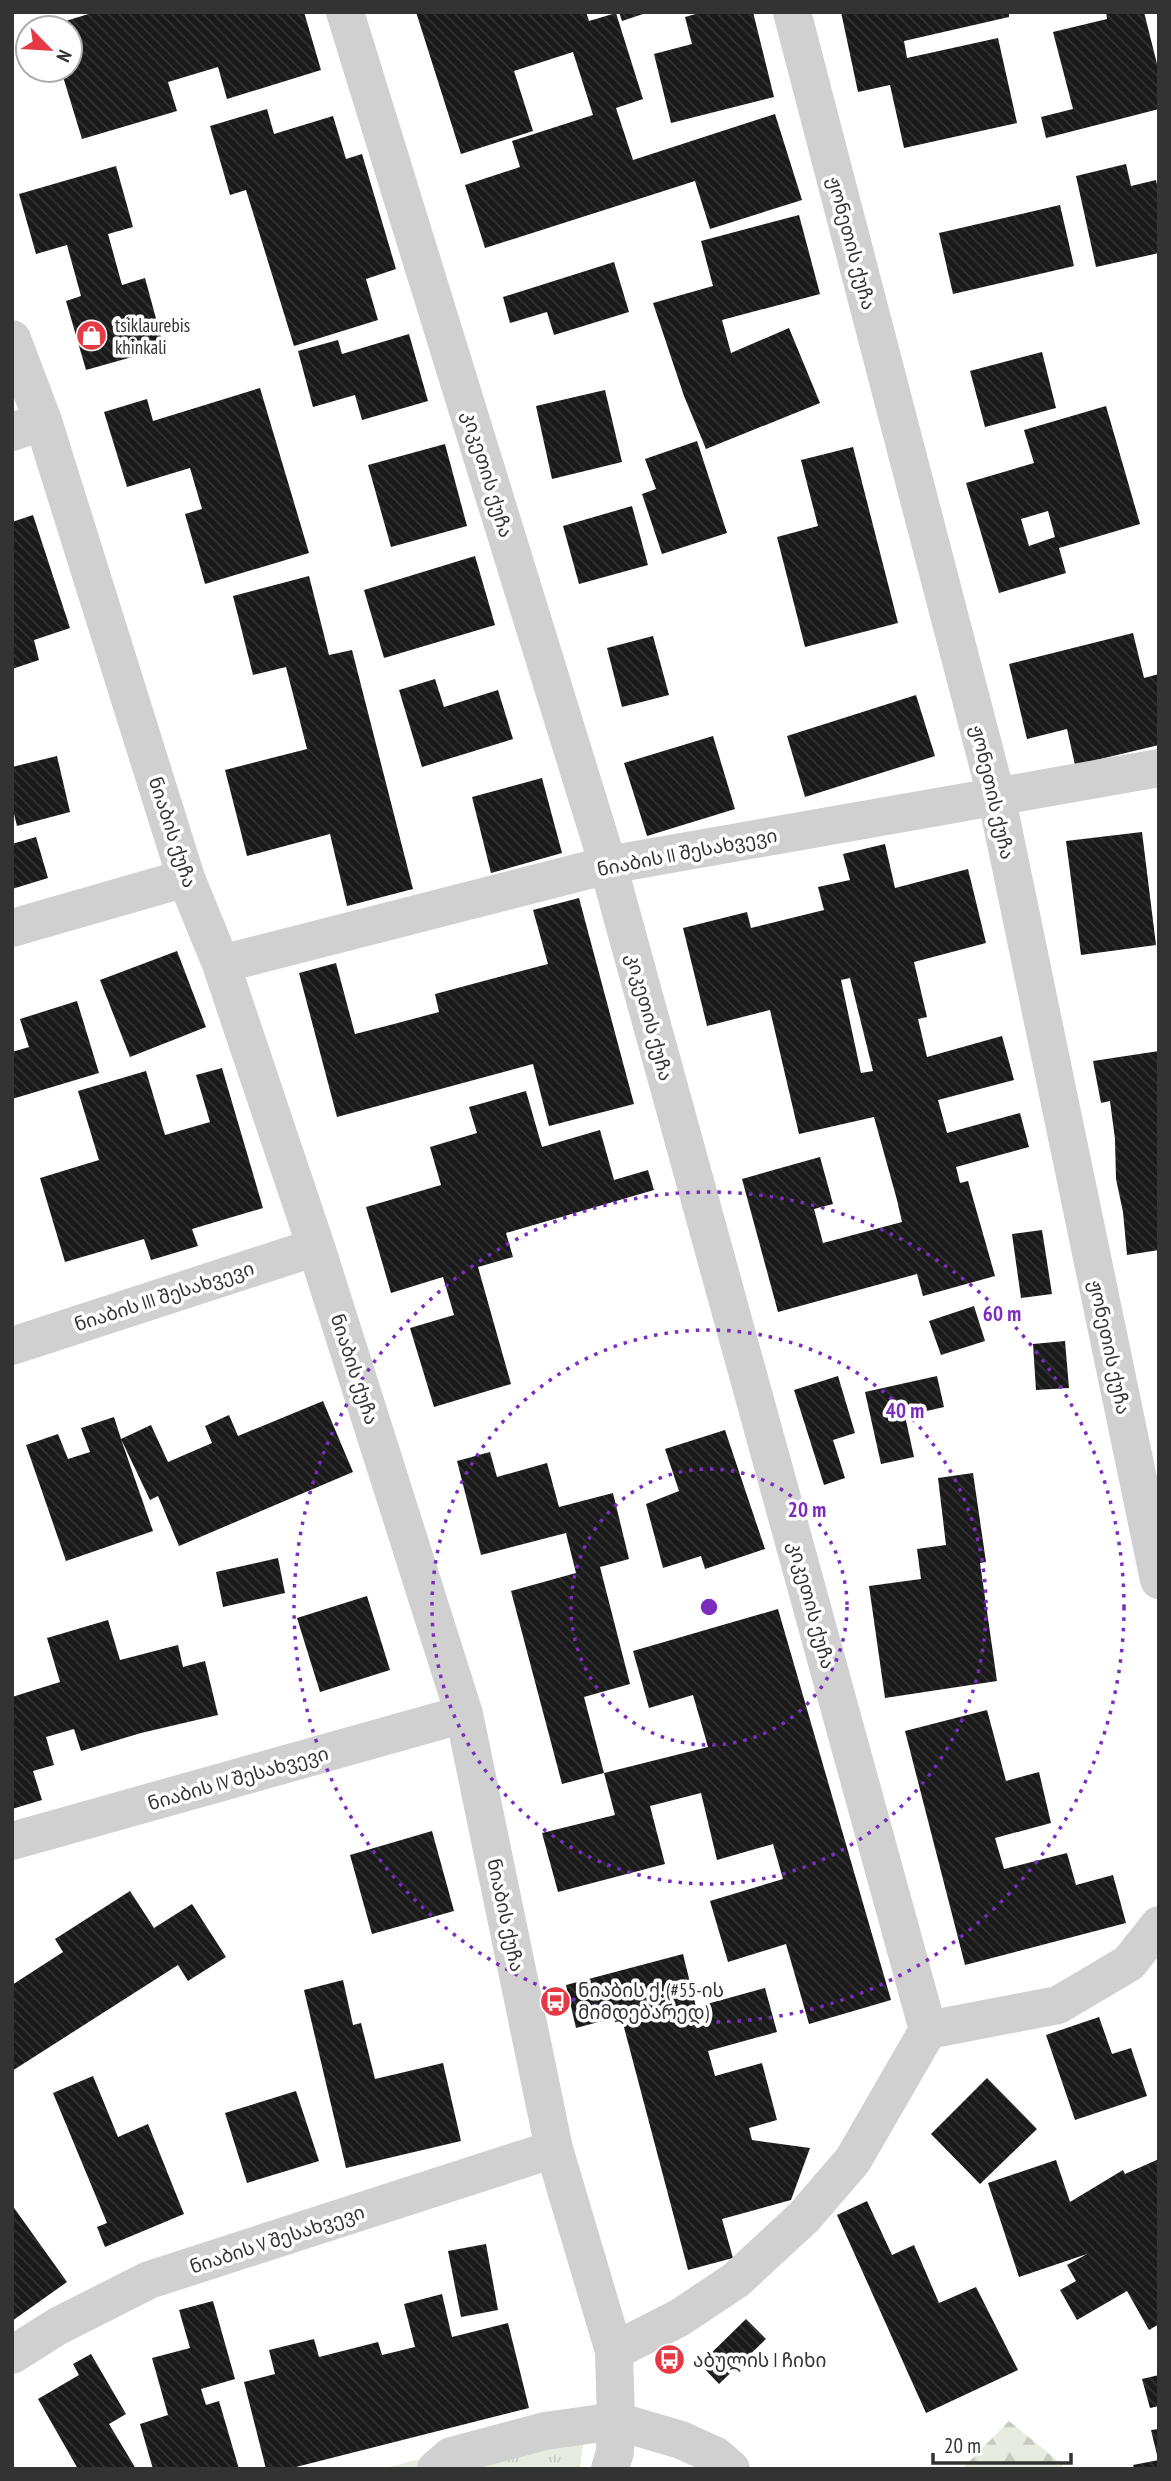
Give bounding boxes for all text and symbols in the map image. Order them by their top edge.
north arrow [14,14,84,84]
text: N [51,46,77,66]
street label: ჟონეთის ქუჩა [823,174,881,312]
place label: tsiklaurebis khinkali [115,313,190,359]
shop icon: tsiklaurebis khinkali [75,319,109,353]
street label: კიკეთის ქუჩა [457,408,519,540]
street label: ჟონეთის ქუჩა [966,723,1020,861]
street label: ნიაბის ქუჩა [144,774,202,890]
street label: ნიაბის II შესახვევი [595,823,779,881]
street label: კიკეთის ქუჩა [621,951,679,1083]
street label: ნიაბის III შესახვევი [71,1256,257,1336]
street label: ჟონეთის ქუჩა [1084,1277,1136,1417]
text: 60 m [983,1300,1021,1327]
street label: ნიაბის ქუჩა [326,1311,384,1427]
text: 40 m [886,1397,924,1424]
text: 20 m [788,1496,826,1523]
street label: კიკეთის ქუჩა [783,1539,841,1671]
centre of rings [697,1595,721,1619]
street label: ნიაბის IV შესახვევი [145,1741,331,1815]
street label: ნიაბის ქუჩა [482,1856,530,1974]
place label: ნიაბის ქ. (#55-ის მიმდებარედ) [578,1978,724,2025]
bus stop icon: ნიაბის ქ. (#55-ის მიმდებარედ) [538,1984,572,2018]
street label: ნიაბის V შესახვევი [187,2199,367,2279]
bus stop icon: აბულის I ჩიხი [653,2343,687,2377]
place label: აბულის I ჩიხი [693,2348,826,2373]
scale bar [933,2422,1071,2466]
text: 20 m [944,2432,981,2459]

